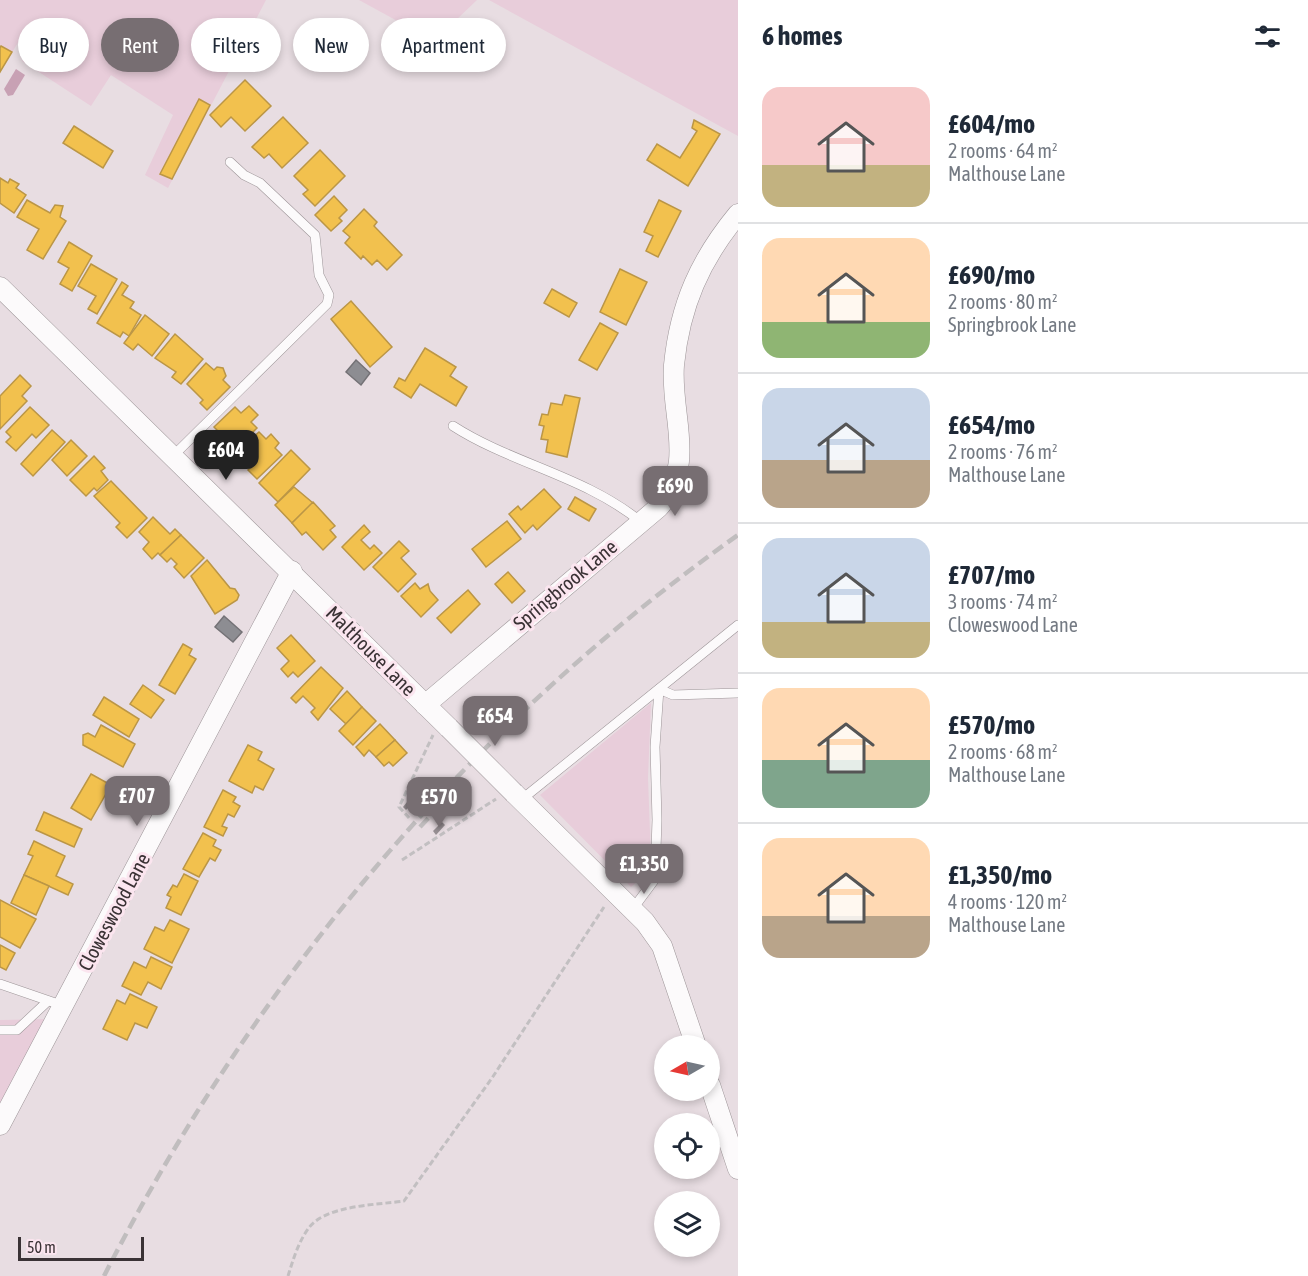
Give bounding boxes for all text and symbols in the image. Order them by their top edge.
chip: Buy [18,18,89,72]
chip: Rent [101,18,179,72]
chip: Filters [191,18,281,72]
chip: New [293,18,369,72]
chip: Apartment [381,18,506,72]
icon: filters [1251,20,1284,53]
text: 6 homes [762,21,842,51]
text: £604/mo [948,109,1035,139]
icon: home [810,111,882,183]
text: 2 rooms · 64 m² [948,139,1058,162]
text: Malthouse Lane [948,162,1065,185]
text: £690/mo [948,260,1035,290]
icon: home [810,262,882,334]
text: 2 rooms · 80 m² [948,290,1058,313]
text: Springbrook Lane [948,313,1076,336]
text: £654/mo [948,410,1035,440]
icon: home [810,412,882,484]
pin: £604 [190,430,262,481]
text: £604 [208,438,244,461]
text: 2 rooms · 76 m² [948,440,1058,463]
text: Malthouse Lane [948,463,1065,486]
pin: £690 [639,466,711,517]
text: £690 [657,474,693,497]
street label: Springbrook Lane [508,535,621,635]
text: £707/mo [948,560,1035,590]
icon: home [810,562,882,634]
text: 3 rooms · 74 m² [948,590,1058,613]
street label: Malthouse Lane [322,601,421,700]
text: Cloweswood Lane [948,613,1078,636]
pin: £654 [459,696,531,747]
text: £654 [477,704,513,727]
text: £570/mo [948,710,1035,740]
icon: home [810,712,882,784]
text: 2 rooms · 68 m² [948,740,1058,763]
text: Malthouse Lane [948,763,1065,786]
pin: £707 [101,776,173,827]
pin: £570 [403,777,475,828]
text: £707 [119,784,155,807]
text: £570 [421,785,457,808]
pin: £1,350 [595,844,693,895]
street label: Cloweswood Lane [73,849,154,974]
text: £1,350 [619,852,669,875]
text: £1,350/mo [948,860,1052,890]
icon: home [810,862,882,934]
text: 4 rooms · 120 m² [948,890,1067,913]
text: Malthouse Lane [948,913,1065,936]
north arrow [654,1035,720,1101]
map controls [654,1035,720,1257]
button: locate [654,1113,720,1179]
button: layers [654,1191,720,1257]
scale bar [18,1234,144,1262]
text: 50 m [27,1238,56,1256]

